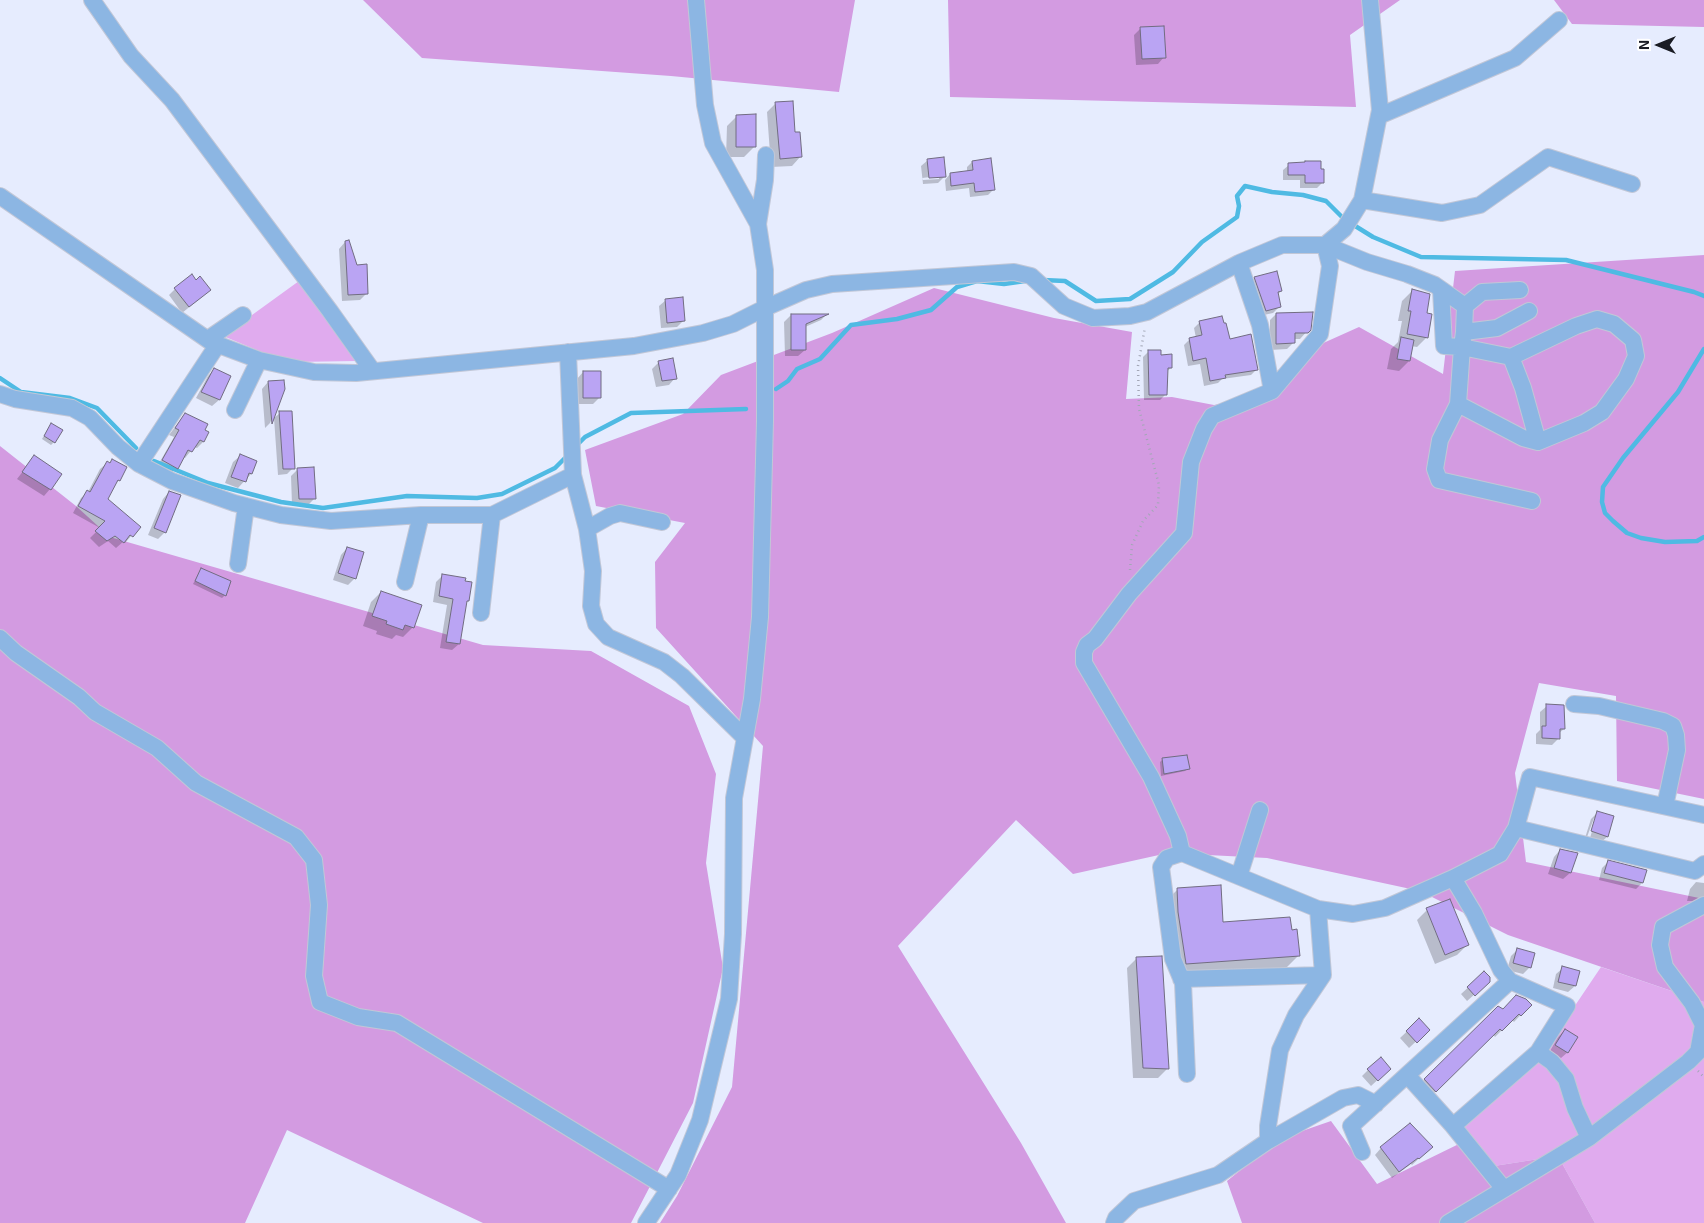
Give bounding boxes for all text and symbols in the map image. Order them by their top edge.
north arrow [1634,20,1684,70]
text: N [1635,40,1652,50]

